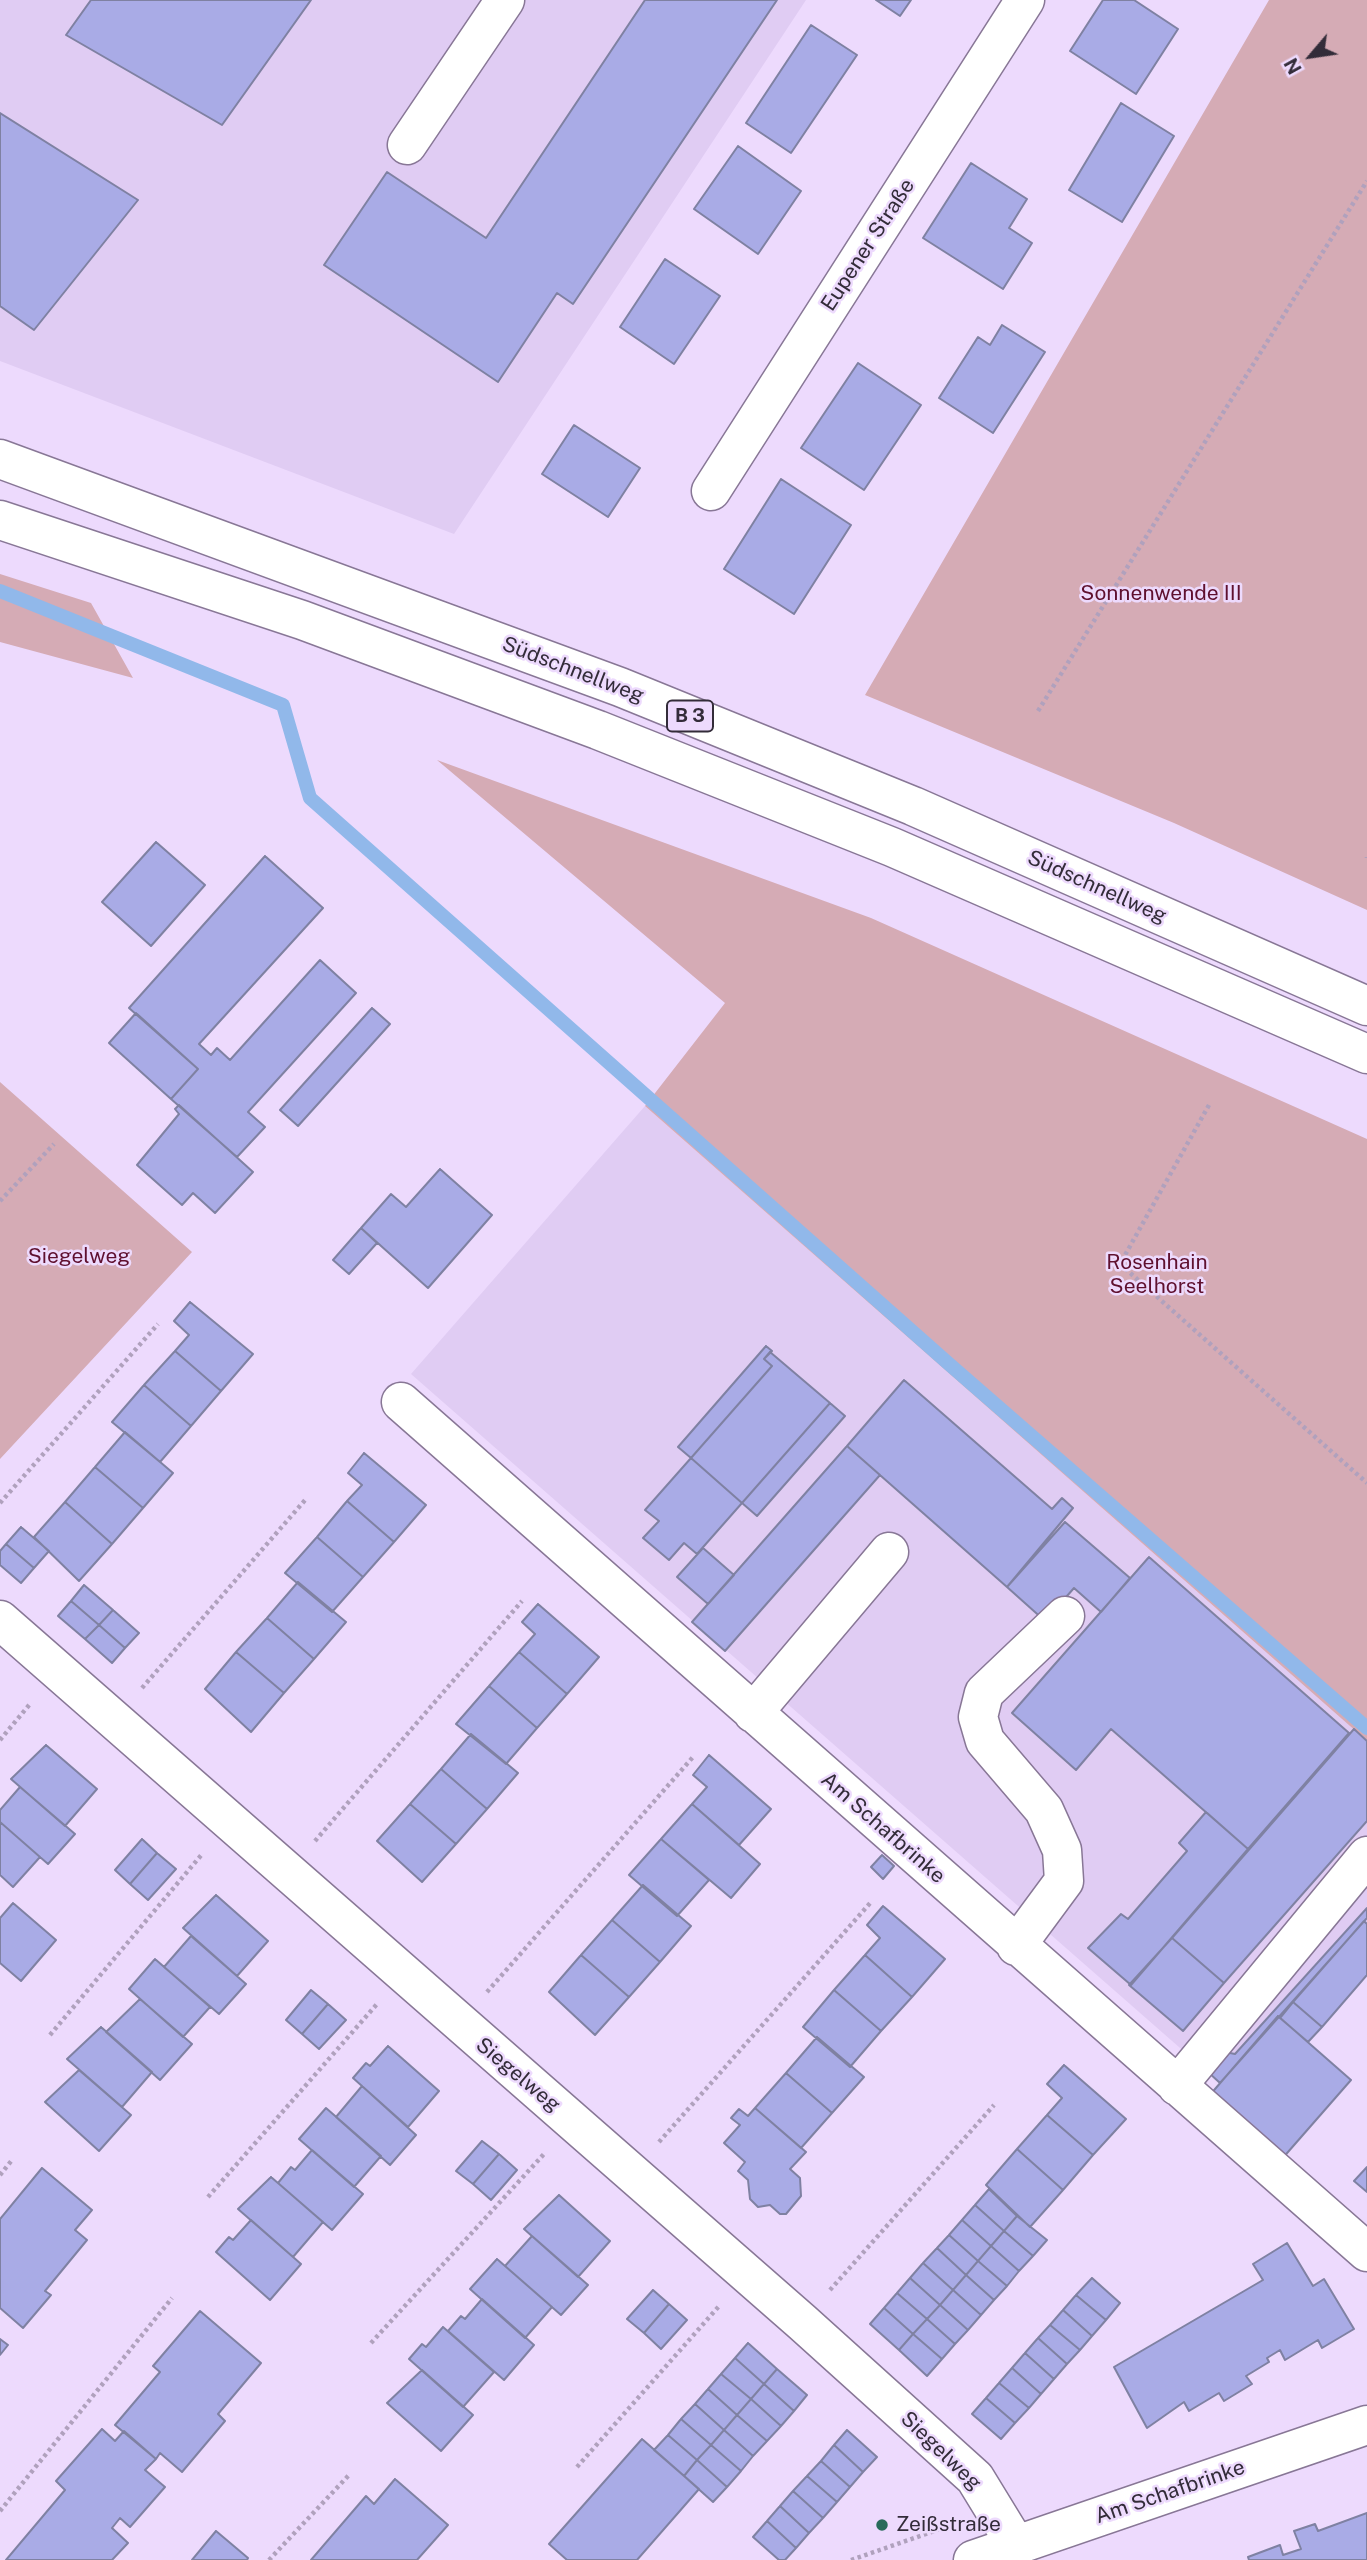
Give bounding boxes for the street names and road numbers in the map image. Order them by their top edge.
street label: Eupener Straße [816,174,920,316]
street label: Südschnellweg [499,631,647,709]
road number: B 3 [667,701,713,732]
street label: Südschnellweg [1023,845,1171,929]
street label: Am Schafbrinke [816,1767,950,1889]
street label: Siegelweg [471,2032,565,2118]
street label: Siegelweg [895,2406,987,2496]
street label: Am Schafbrinke [1092,2455,1248,2529]

